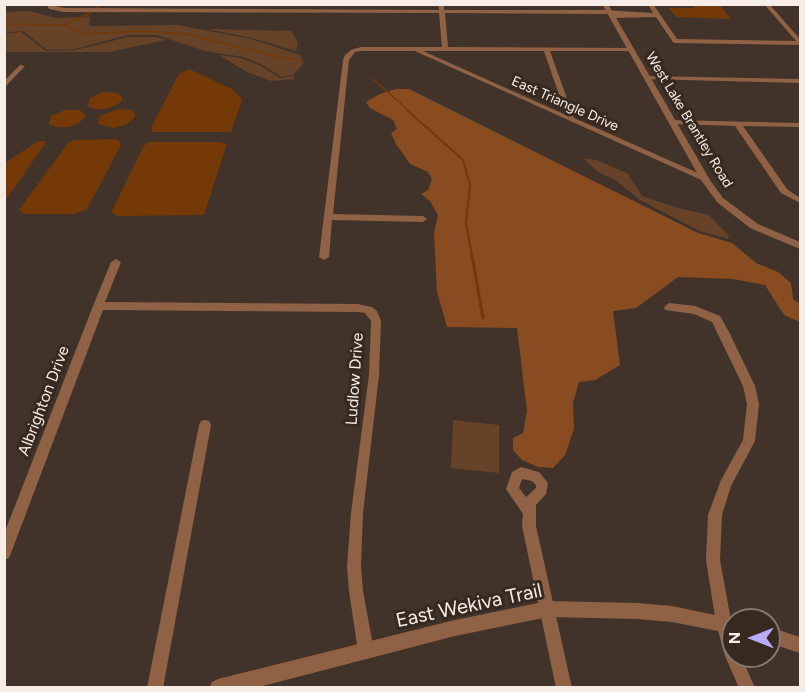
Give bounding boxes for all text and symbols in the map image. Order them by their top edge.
street label: West Lake Brantley Road [642,49,736,191]
street label: East Triangle Drive [509,73,621,135]
street label: Ludlow Drive [342,332,368,426]
street label: Albrighton Drive [14,343,74,459]
street label: East Wekiva Trail [394,579,544,633]
north arrow [721,608,781,668]
text: N [725,632,744,644]

